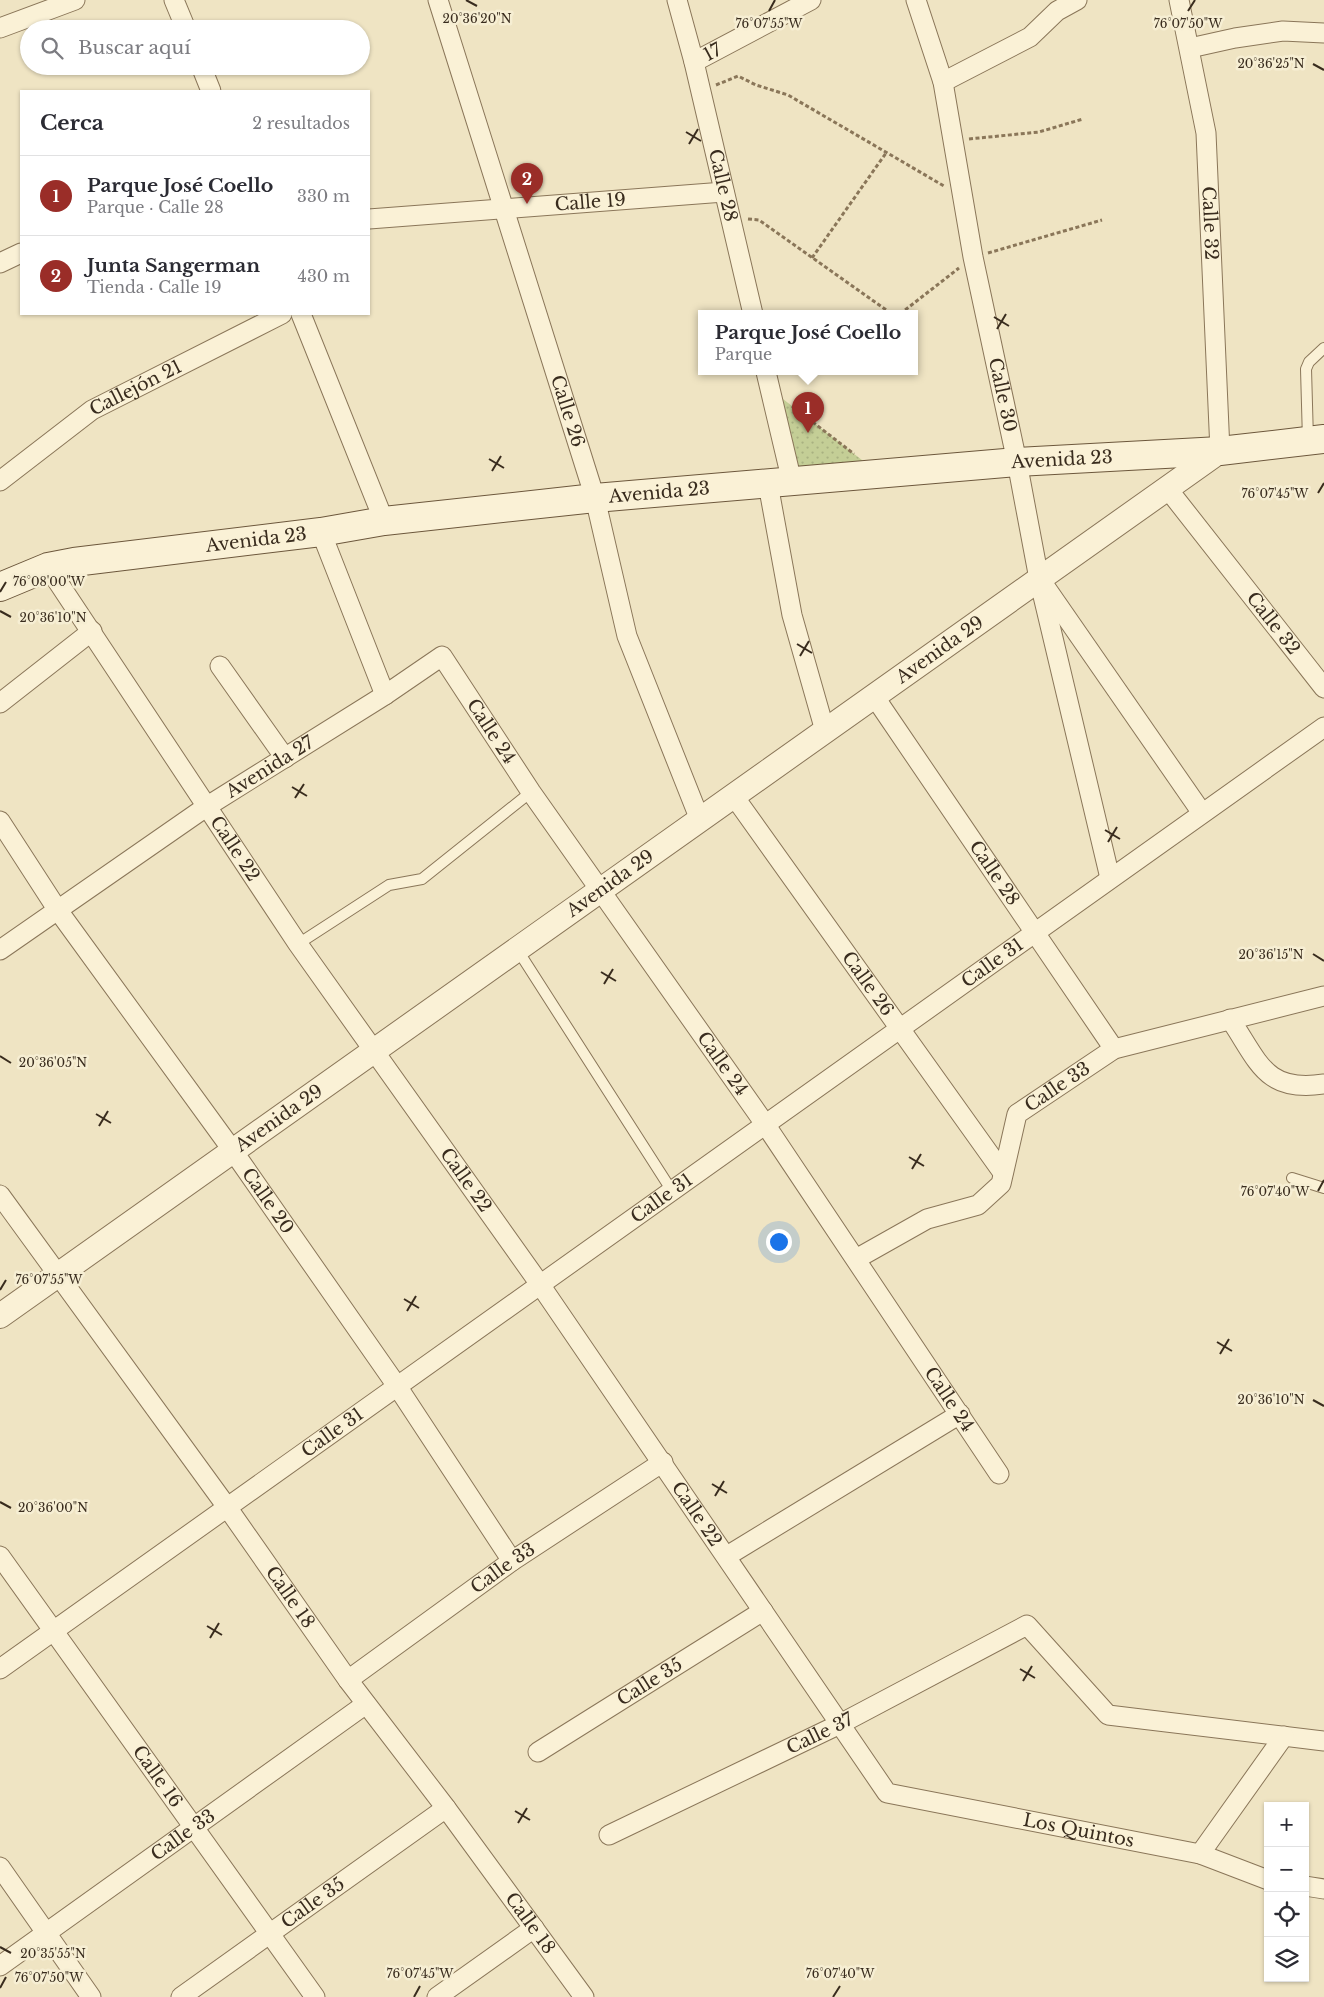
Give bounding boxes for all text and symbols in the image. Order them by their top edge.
text: 20°36'20"N [443,11,512,26]
text: 76°07'55"W [736,16,803,31]
text: 76°07'50"W [1154,16,1223,31]
search box [20,20,370,75]
icon: search [38,34,66,62]
text: Buscar aquí [78,36,191,59]
street label: 17 [700,38,726,66]
text: 20°36'25"N [1237,56,1305,71]
text: Cerca [40,110,104,136]
text: 2 resultados [252,113,350,133]
street label: Calle 28 [704,147,742,224]
pin: 2 [511,163,543,204]
text: Parque José Coello [87,174,273,197]
text: 1 [53,186,59,206]
text: 330 m [297,186,350,206]
street label: Calle 32 [1197,186,1223,261]
street label: Calle 19 [554,188,627,216]
text: Parque · Calle 28 [87,197,224,217]
text: Junta Sangerman [87,254,260,277]
text: 2 [51,266,61,286]
text: 430 m [298,266,350,286]
text: Tienda · Calle 19 [87,277,222,297]
popup [698,310,918,375]
text: Parque José Coello [715,321,901,344]
text: Parque [715,344,772,364]
street label: Callejón 21 [86,356,185,420]
street label: Calle 30 [984,356,1021,434]
street label: Calle 26 [546,372,589,450]
pin: 1 [792,392,824,433]
street label: Avenida 23 [1010,446,1113,473]
street label: Avenida 23 [607,477,711,508]
text: 76°07'45"W [1242,486,1309,501]
street label: Avenida 23 [203,523,308,557]
text: 76°08'00"W [13,574,86,589]
street label: Calle 32 [1242,587,1305,659]
text: 20°36'10"N [20,610,87,625]
street label: Avenida 29 [891,611,988,689]
street label: Calle 24 [462,695,521,768]
street label: Avenida 27 [221,731,319,803]
street label: Calle 22 [205,812,264,886]
street label: Calle 28 [965,836,1024,910]
street label: Avenida 29 [561,845,658,922]
street label: Calle 31 [957,933,1028,992]
street label: Calle 26 [837,947,898,1020]
text: 20°36'15"N [1238,947,1304,962]
street label: Calle 24 [692,1027,753,1100]
text: 20°36'05"N [19,1055,87,1070]
street label: Calle 33 [1021,1057,1094,1117]
street label: Avenida 29 [230,1080,327,1157]
street label: Calle 22 [435,1144,496,1217]
street label: Calle 20 [237,1164,299,1238]
street label: Calle 31 [626,1169,697,1228]
text: 76°07'40"W [1241,1184,1310,1199]
your location [766,1229,792,1255]
text: 76°07'55"W [16,1272,83,1287]
street label: Calle 24 [920,1363,979,1436]
text: 20°36'10"N [1238,1392,1305,1407]
street label: Calle 31 [297,1403,368,1462]
street label: Calle 22 [667,1477,727,1551]
text: 20°36'00"N [18,1500,88,1515]
street label: Calle 33 [466,1538,539,1598]
street label: Calle 18 [261,1562,319,1632]
street label: Calle 35 [613,1653,687,1711]
street label: Calle 37 [783,1707,858,1759]
street label: Calle 16 [128,1741,187,1812]
map controls [1264,1802,1309,1982]
button: + [1264,1802,1309,1847]
street label: Calle 33 [147,1805,219,1865]
street label: Los Quintos [1021,1809,1136,1852]
button: − [1264,1847,1309,1892]
street label: Calle 35 [277,1873,349,1933]
street label: Calle 18 [501,1888,560,1958]
button: locate [1264,1892,1309,1937]
button: layers [1264,1937,1309,1982]
text: 20°35'55"N [20,1946,86,1961]
text: 76°07'45"W [387,1966,454,1981]
text: 76°07'40"W [806,1966,875,1981]
text: 76°07'50"W [15,1970,84,1985]

